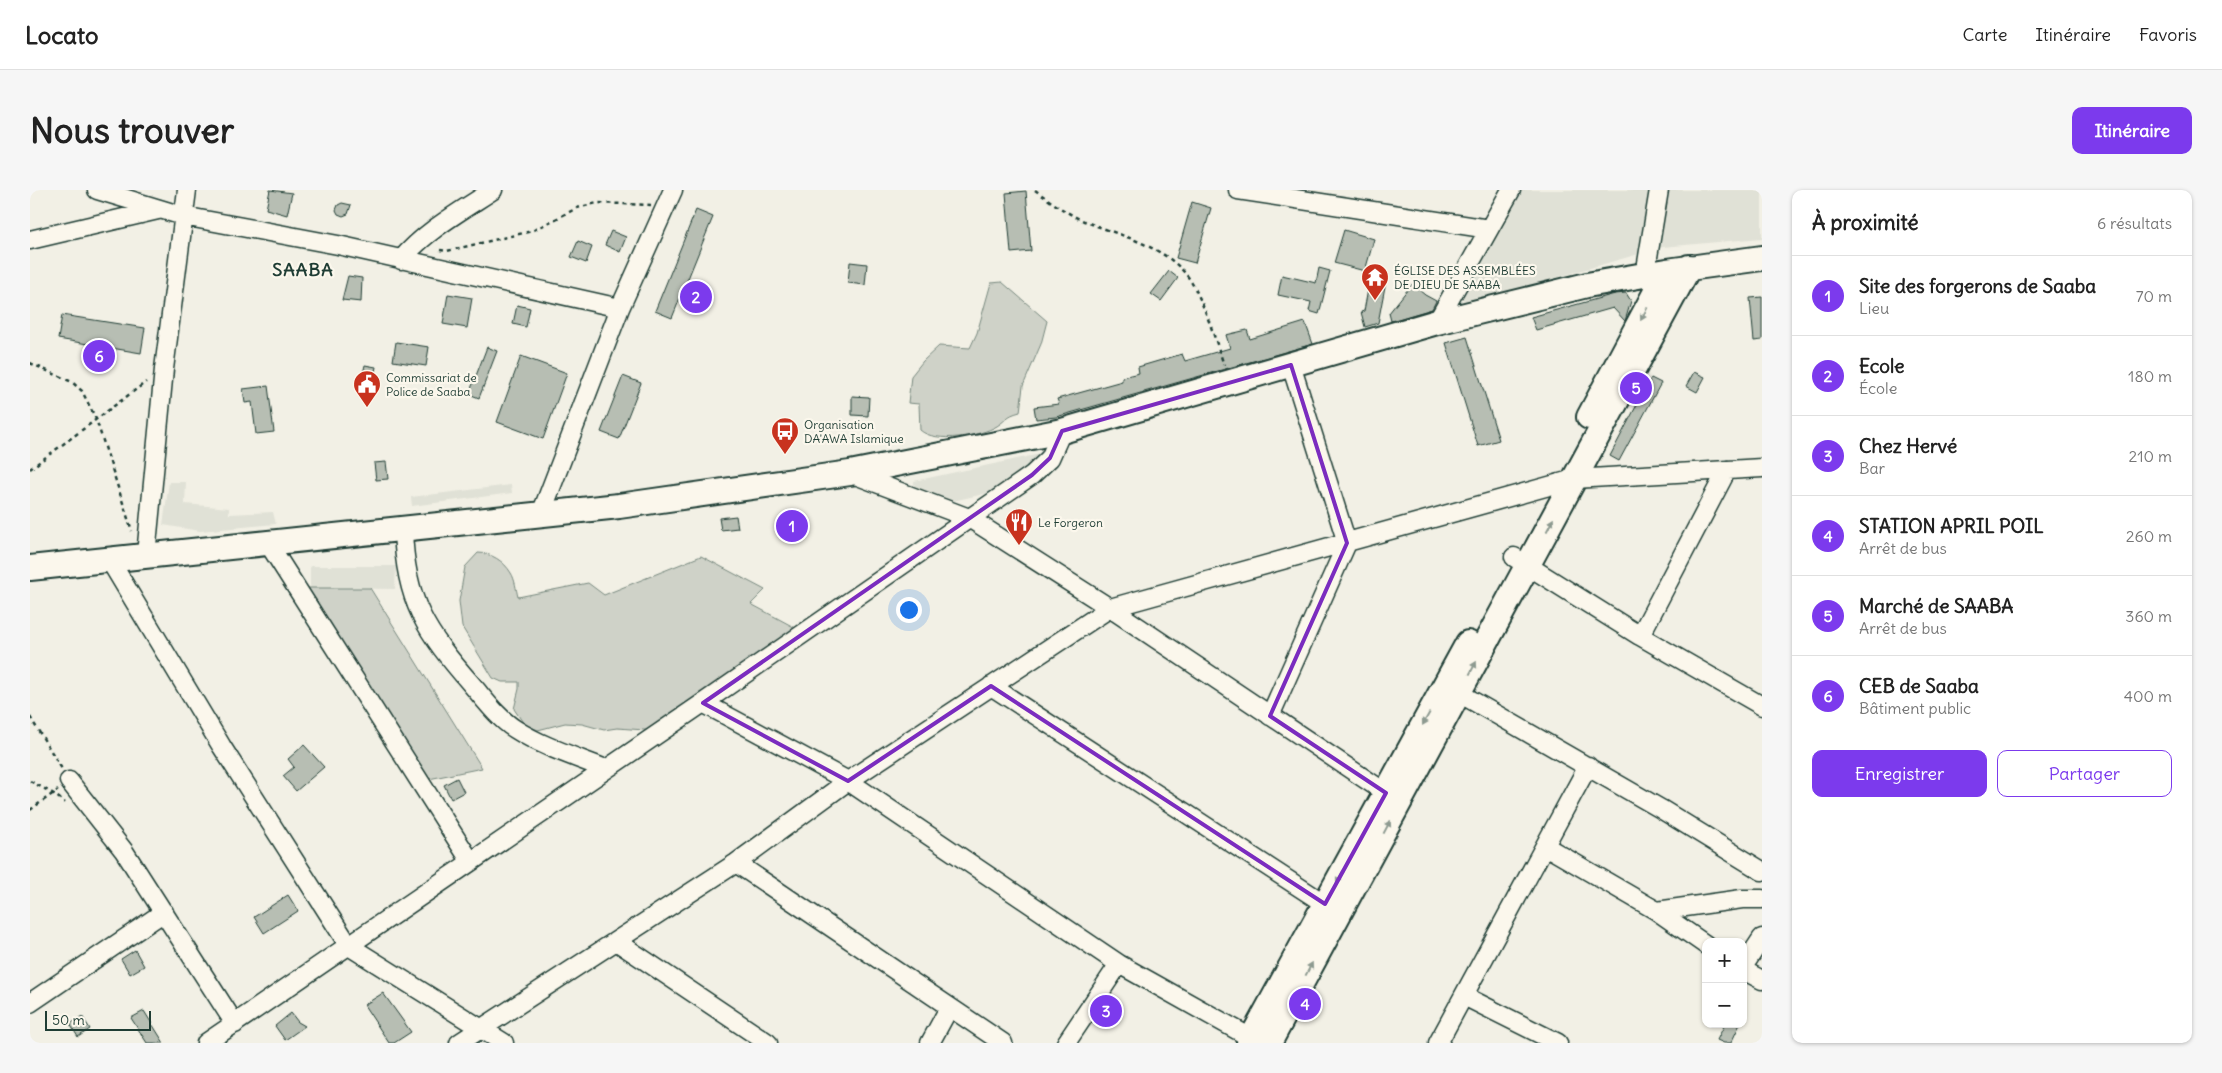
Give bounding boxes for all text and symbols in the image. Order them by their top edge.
text: Locato [25,20,99,50]
text: Carte [1962,23,2007,46]
text: Itinéraire [2035,23,2111,46]
text: Favoris [2139,23,2197,46]
button: Itinéraire [2072,107,2192,154]
text: Nous trouver [30,108,234,152]
text: À proximité [1812,209,1919,236]
text: 6 résultats [2097,213,2172,233]
district label: SAABA [272,258,334,281]
temple icon: ÉGLISE DES ASSEMBLÉES DE DIEU DE SAABA [1360,262,1390,301]
place label: ÉGLISE DES ASSEMBLÉES DE DIEU DE SAABA [1394,263,1536,292]
text: Site des forgerons de Saaba [1859,274,2096,298]
pin: 2 [680,278,712,316]
text: 1 [1825,286,1831,306]
text: 70 m [2136,286,2172,306]
text: Lieu [1859,298,1889,318]
one-way arrow [1640,307,1648,321]
pin: 6 [83,337,115,375]
text: Ecole [1859,354,1905,378]
text: 2 [1824,366,1832,386]
text: 180 m [2128,366,2172,386]
public building icon: Commissariat de Police de Saaba [352,369,382,408]
pin: 5 [1620,369,1652,407]
place label: Commissariat de Police de Saaba [386,370,477,399]
text: École [1859,378,1897,398]
bus stop icon: Organisation DA'AWA Islamique [770,416,800,455]
place label: Organisation DA'AWA Islamique [804,417,904,446]
text: Chez Hervé [1859,434,1957,458]
text: 3 [1823,446,1833,466]
text: 210 m [2129,446,2172,466]
text: Bar [1859,458,1885,478]
pin: 1 [776,507,808,545]
restaurant icon: Le Forgeron [1004,507,1034,546]
text: STATION APRIL POIL [1859,514,2044,538]
place label: Le Forgeron [1038,515,1103,530]
one-way arrow [1546,518,1554,533]
text: 4 [1823,526,1833,546]
text: 260 m [2126,526,2172,546]
text: Arrêt de bus [1859,538,1947,558]
text: Marché de SAABA [1859,594,2014,618]
your location [896,597,922,623]
text: 5 [1823,606,1833,626]
text: 360 m [2125,606,2172,626]
text: Arrêt de bus [1859,618,1947,638]
one-way arrow [1469,661,1477,676]
text: CEB de Saaba [1859,674,1979,698]
text: 6 [1823,686,1833,706]
text: 400 m [2124,686,2172,706]
text: Bâtiment public [1859,698,1971,718]
one-way arrow [1422,712,1430,726]
button: Enregistrer [1812,750,1987,797]
button: Partager [1997,750,2172,797]
one-way arrow [1383,819,1391,834]
one-way arrow [1336,870,1344,884]
map controls [1702,938,1747,1028]
button: + [1702,938,1747,983]
one-way arrow [1305,963,1314,976]
button: − [1702,983,1747,1028]
pin: 4 [1289,985,1321,1023]
pin: 3 [1090,992,1122,1030]
scale bar [45,1008,151,1031]
text: 50 m [52,1011,85,1029]

